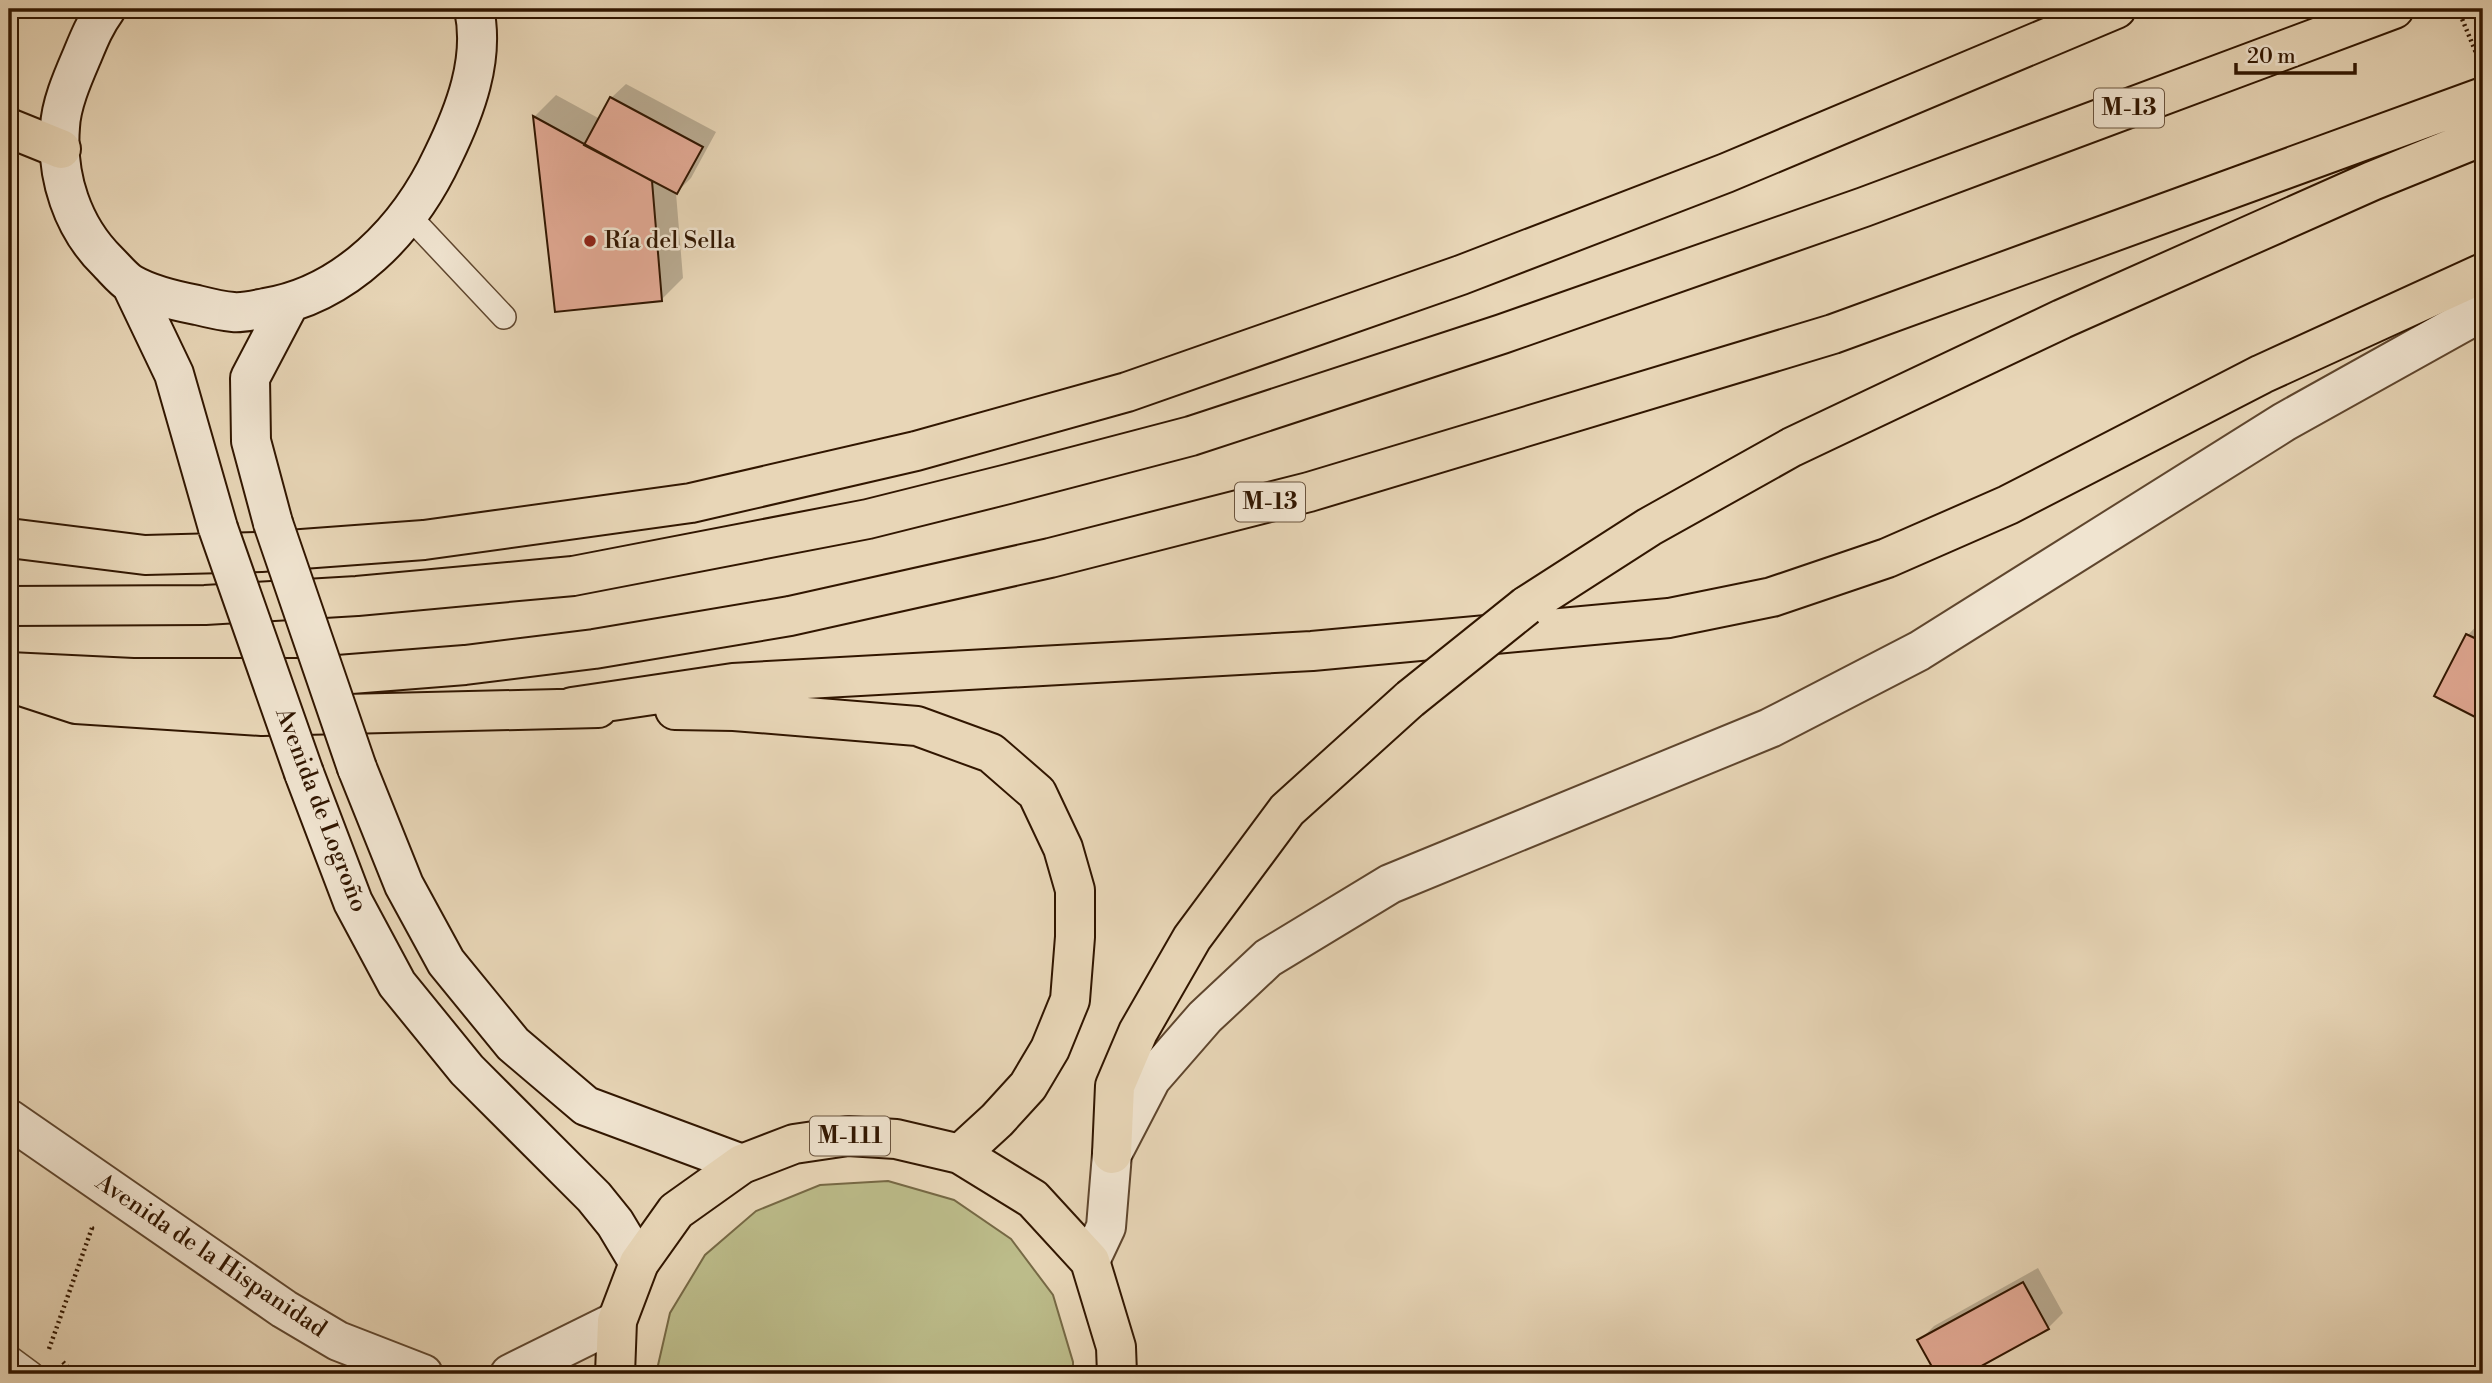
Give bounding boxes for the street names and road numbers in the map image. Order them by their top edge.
road number: M-13 [2094,88,2164,128]
road number: M-13 [1235,482,1305,522]
street label: Avenida de Logroño [268,703,374,916]
road number: M-111 [810,1116,890,1156]
street label: Avenida de la Hispanidad [89,1167,332,1345]

